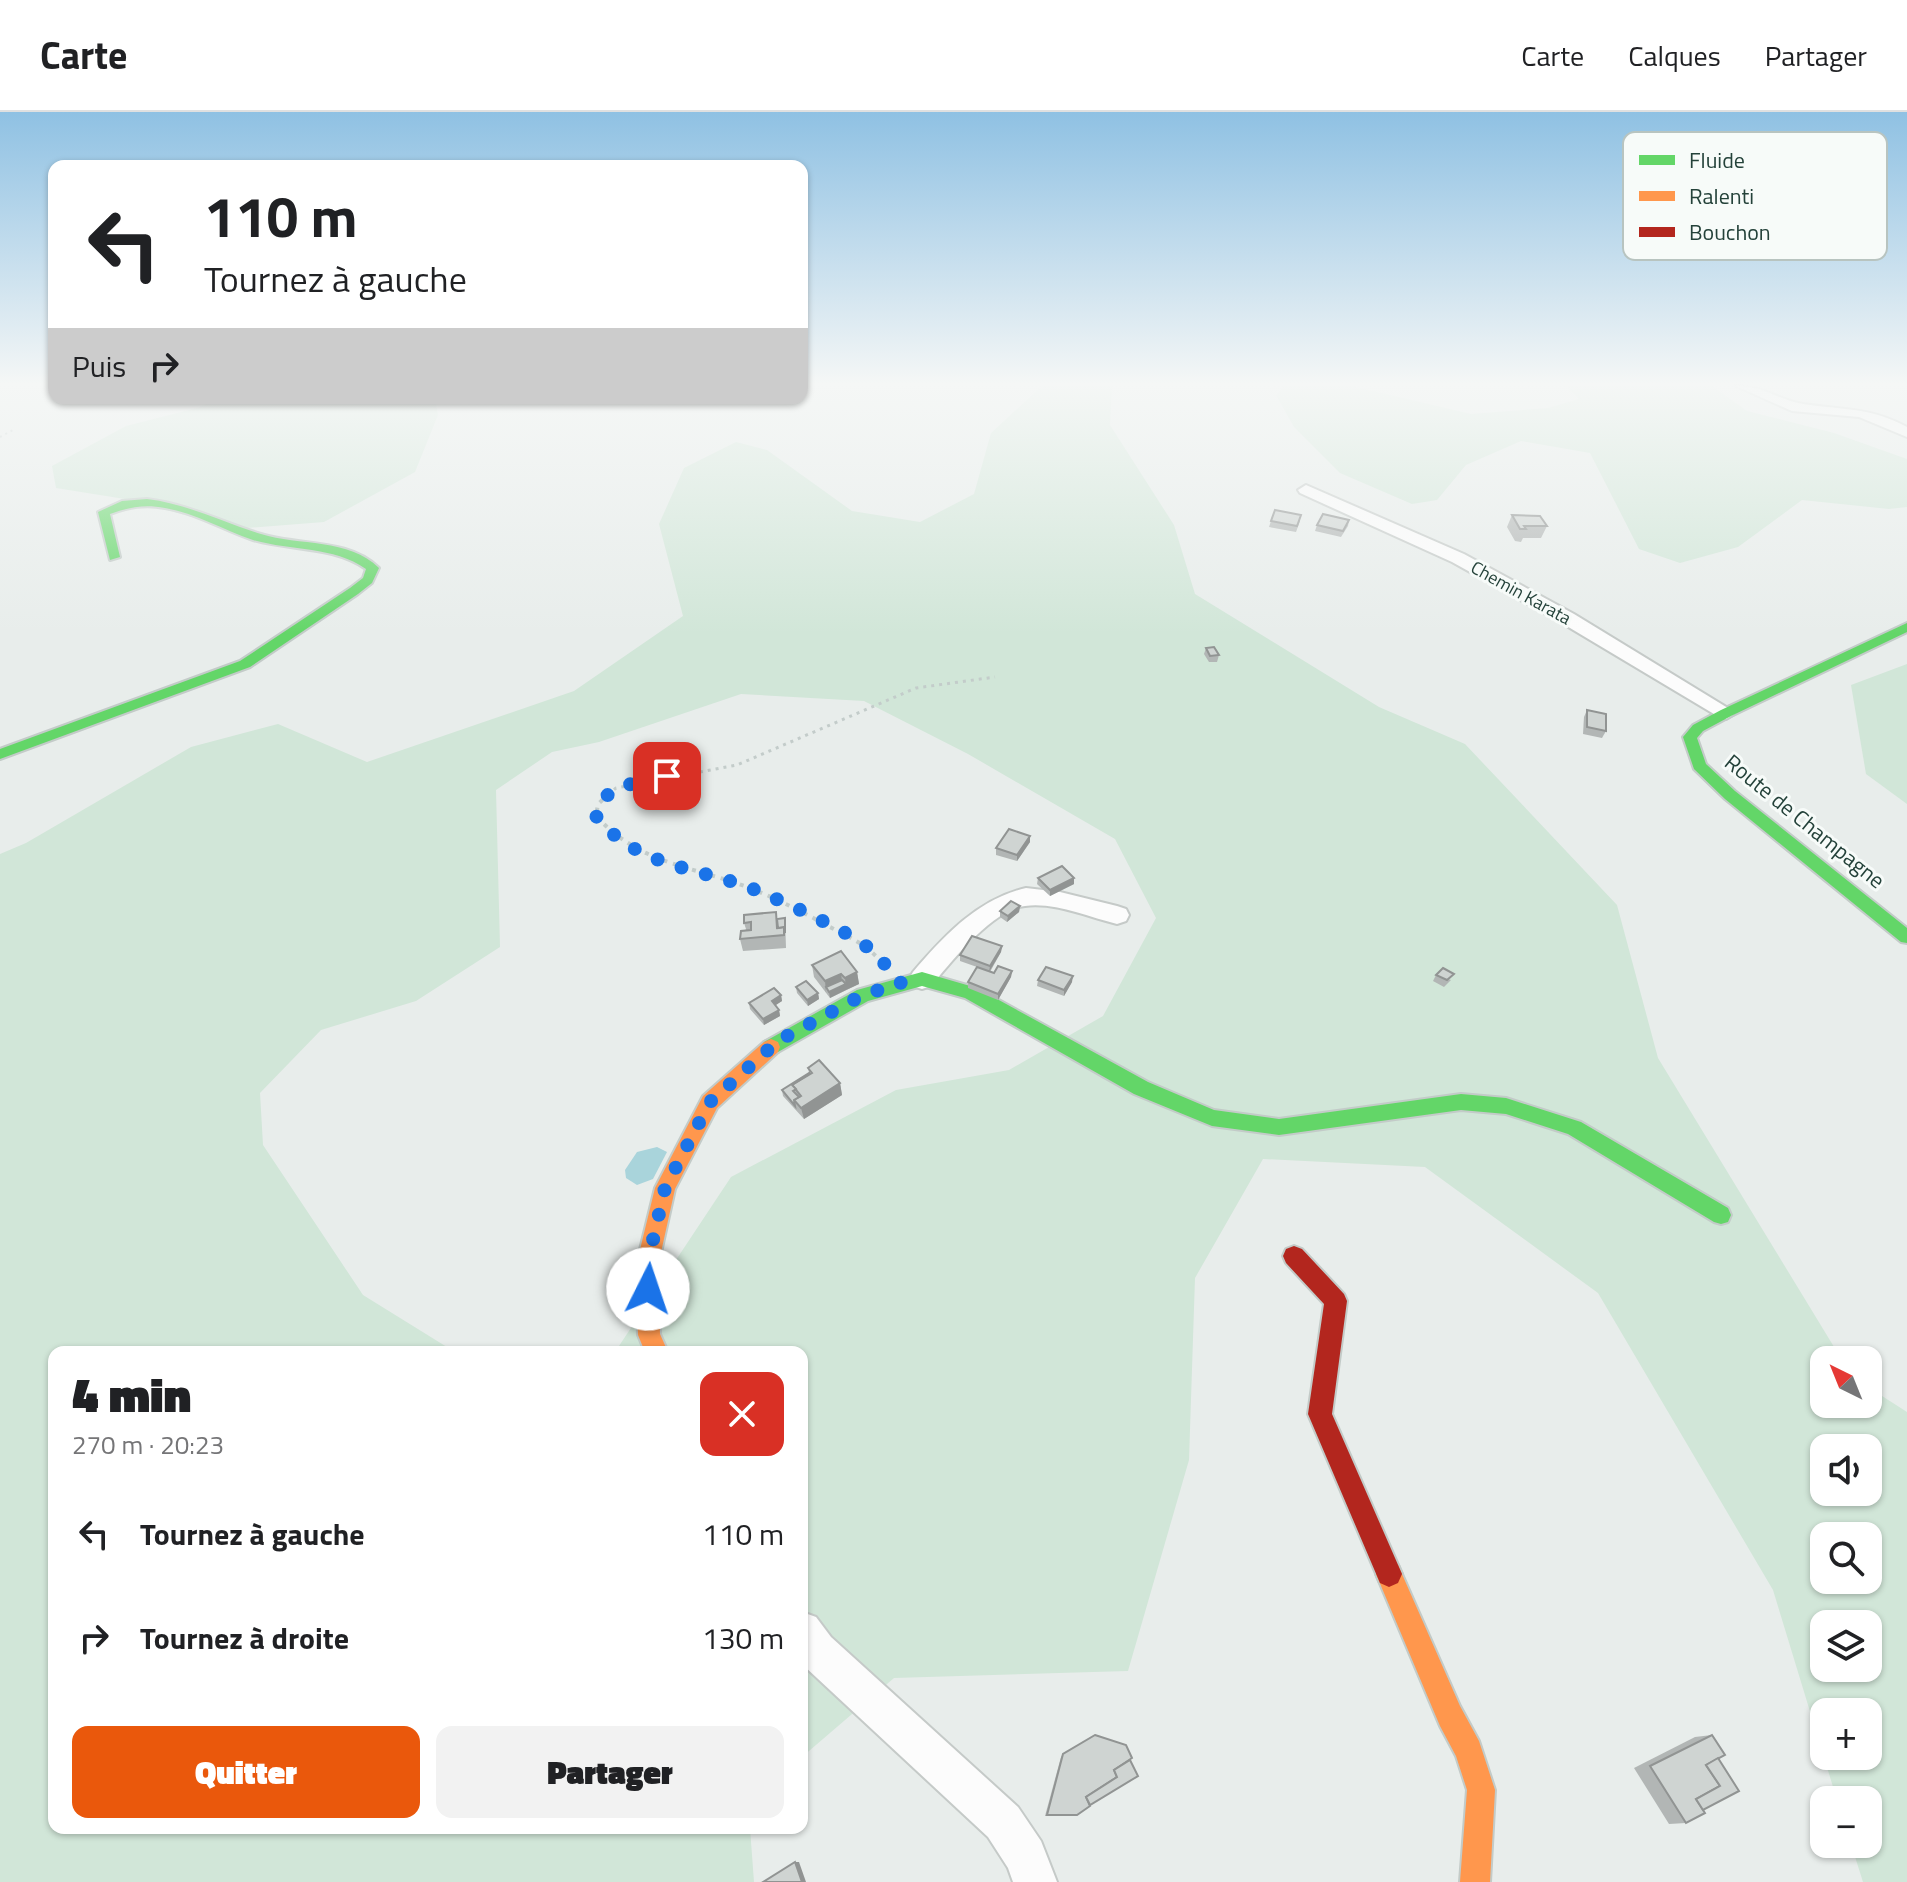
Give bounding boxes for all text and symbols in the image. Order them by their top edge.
text: Carte [40,26,127,84]
text: Carte [1521,34,1584,77]
text: Calques [1628,34,1721,77]
text: Partager [1765,34,1867,77]
legend [1623,132,1887,260]
text: Fluide [1689,143,1745,177]
text: 110 m [204,174,357,259]
text: Ralenti [1689,179,1754,213]
icon: left [72,192,176,296]
text: Bouchon [1689,215,1771,249]
text: Tournez à gauche [204,251,467,306]
text: Puis [72,343,126,389]
icon: right [142,344,186,388]
street label: Chemin Karata [1466,554,1576,631]
pin [633,742,701,810]
street label: Route de Champagne [1717,745,1893,897]
icon: arrive [645,754,689,798]
position arrow [606,1247,690,1331]
north arrow [1810,1346,1882,1418]
map controls [1810,1346,1882,1858]
text: 4 min [72,1358,191,1431]
button: close [700,1372,784,1456]
text: 270 m · 20:23 [72,1425,224,1464]
button: sound [1810,1434,1882,1506]
text: Tournez à gauche [140,1511,365,1557]
text: 110 m [702,1511,784,1557]
icon: left [72,1512,116,1556]
button: search [1810,1522,1882,1594]
button: layers [1810,1610,1882,1682]
text: Tournez à droite [140,1615,349,1661]
text: 130 m [702,1615,784,1661]
icon: right [72,1616,116,1660]
button: + [1810,1698,1882,1770]
button: Quitter [72,1726,420,1818]
button: Partager [436,1726,784,1818]
button: − [1810,1786,1882,1858]

